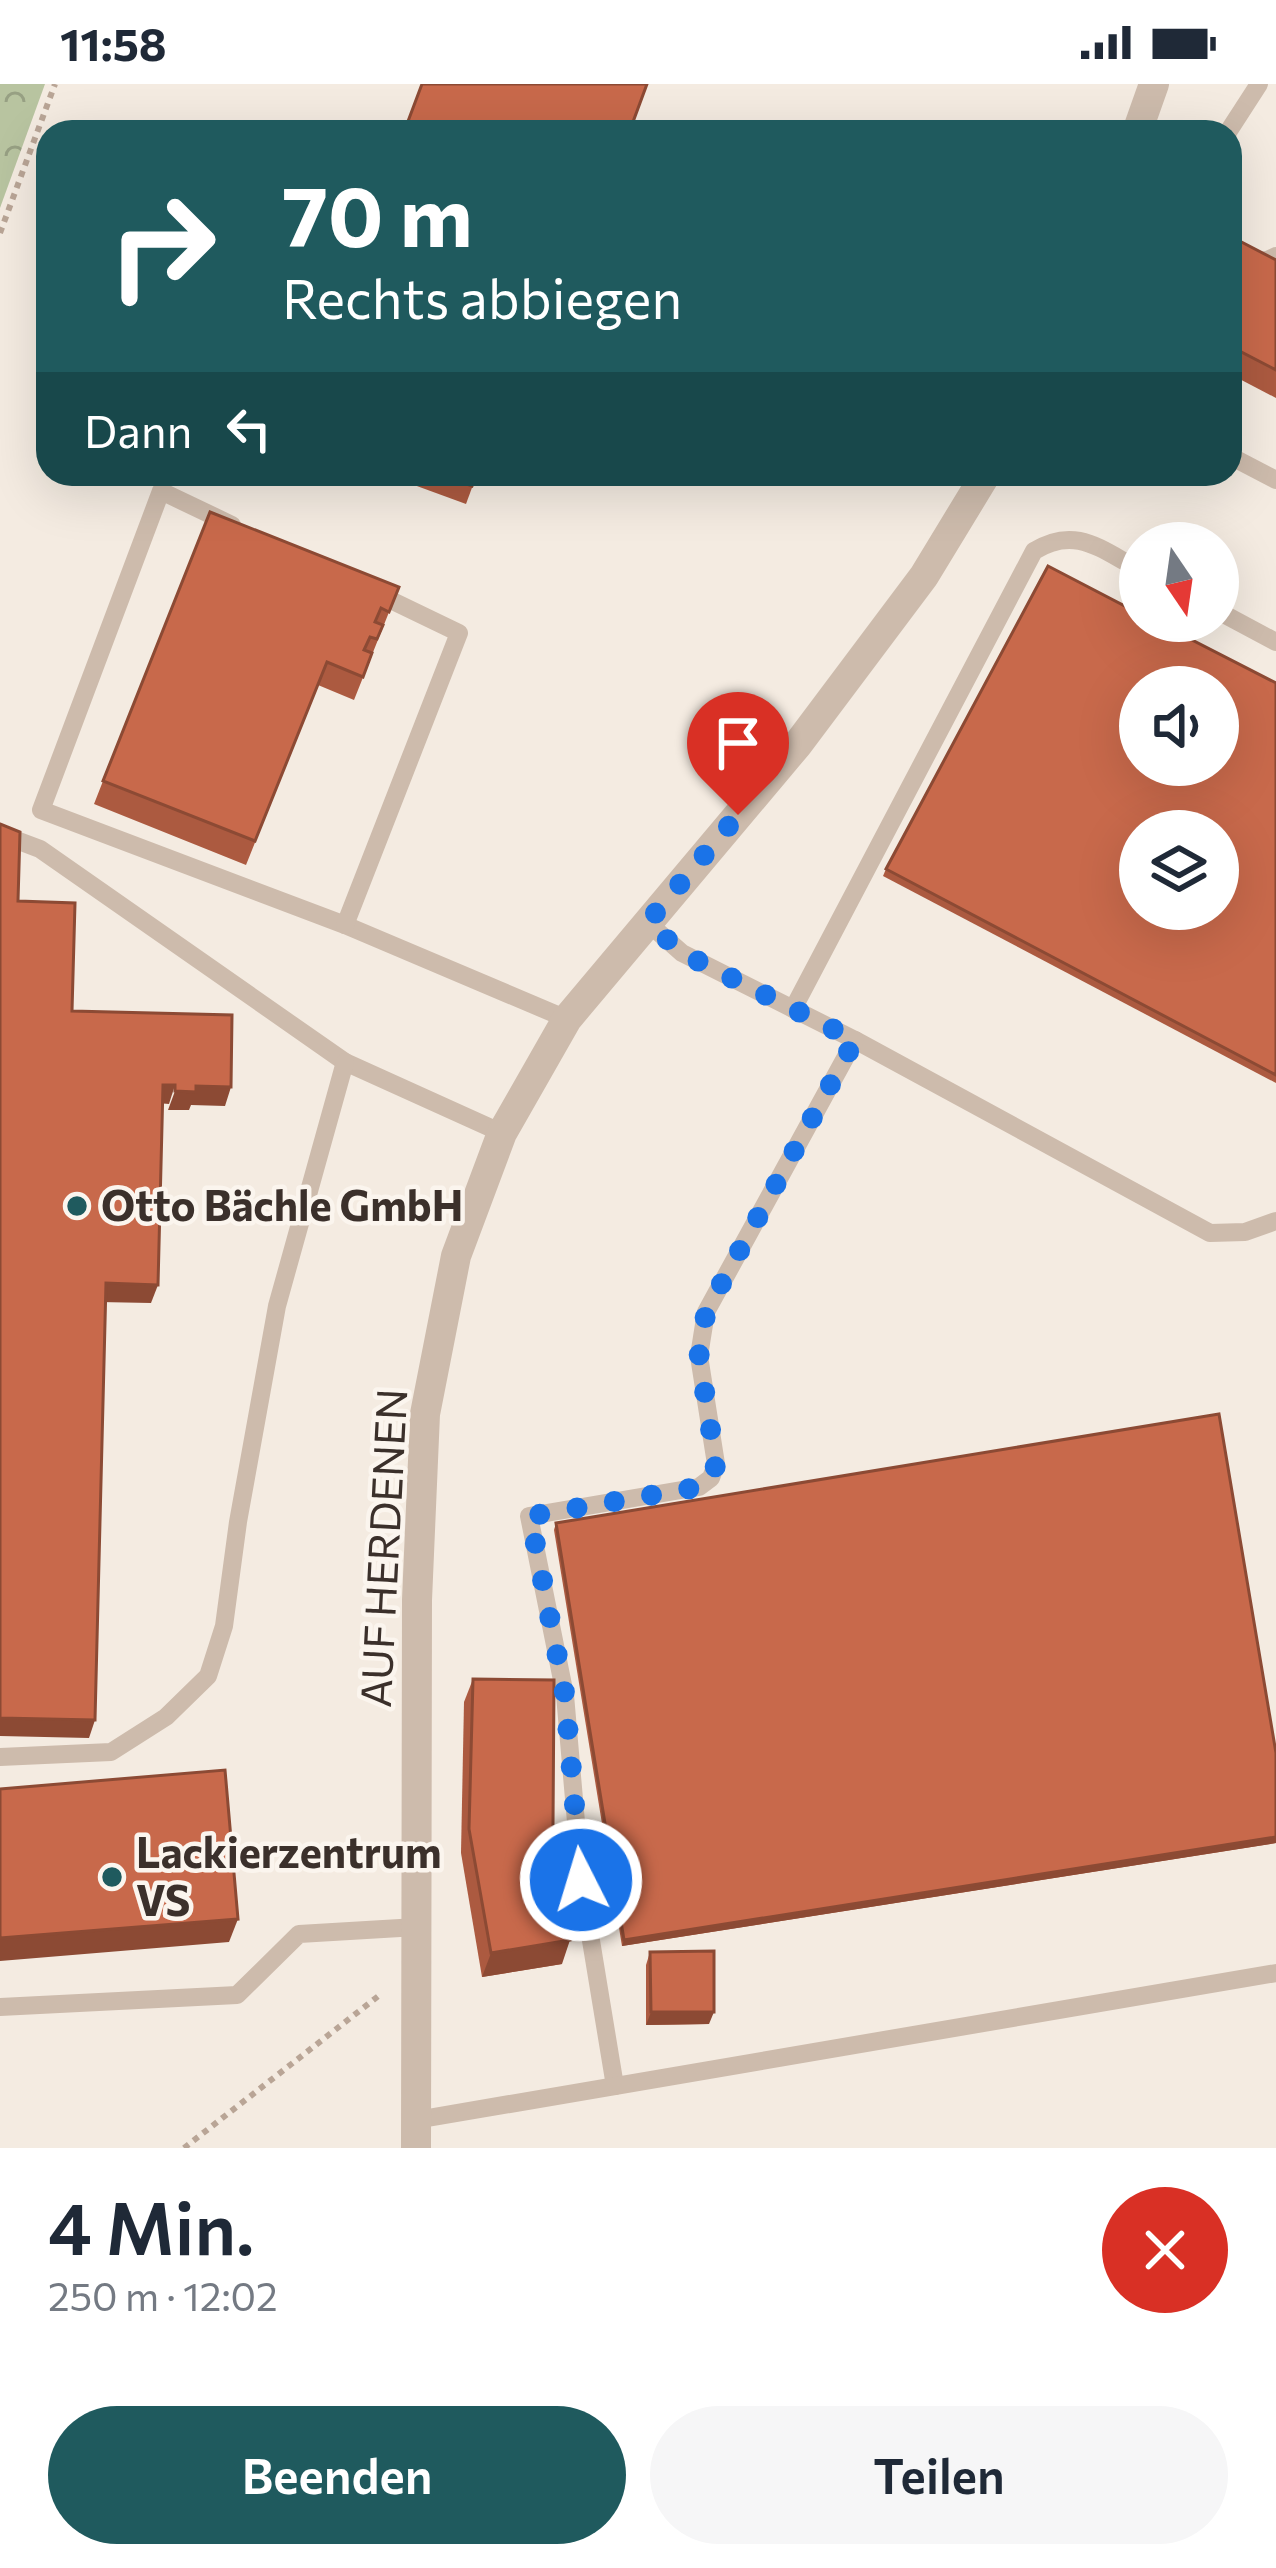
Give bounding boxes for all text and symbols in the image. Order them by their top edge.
text: 11:58 [60,15,167,70]
text: 70 m [282,162,473,264]
icon: right [84,168,240,324]
text: Rechts abbiegen [282,264,682,330]
icon: left [216,396,282,462]
text: Dann [84,402,192,457]
north arrow [1119,522,1239,642]
map controls [1119,522,1239,930]
button: sound [1119,666,1239,786]
pin [687,692,789,815]
icon: arrive [705,710,771,776]
button: layers [1119,810,1239,930]
place label: Otto Bächle GmbH [101,1178,463,1230]
marker: Otto Bächle GmbH [64,1193,90,1219]
street label: AUF HERDENEN [348,1387,416,1709]
position arrow [518,1817,644,1943]
place label: Lackierzentrum VS [136,1825,442,1925]
marker: Lackierzentrum VS [99,1864,125,1890]
text: 4 Min. [48,2182,254,2270]
button: close [1102,2187,1228,2313]
text: 250 m · 12:02 [48,2271,278,2319]
button: Beenden [48,2406,626,2544]
button: Teilen [650,2406,1228,2544]

